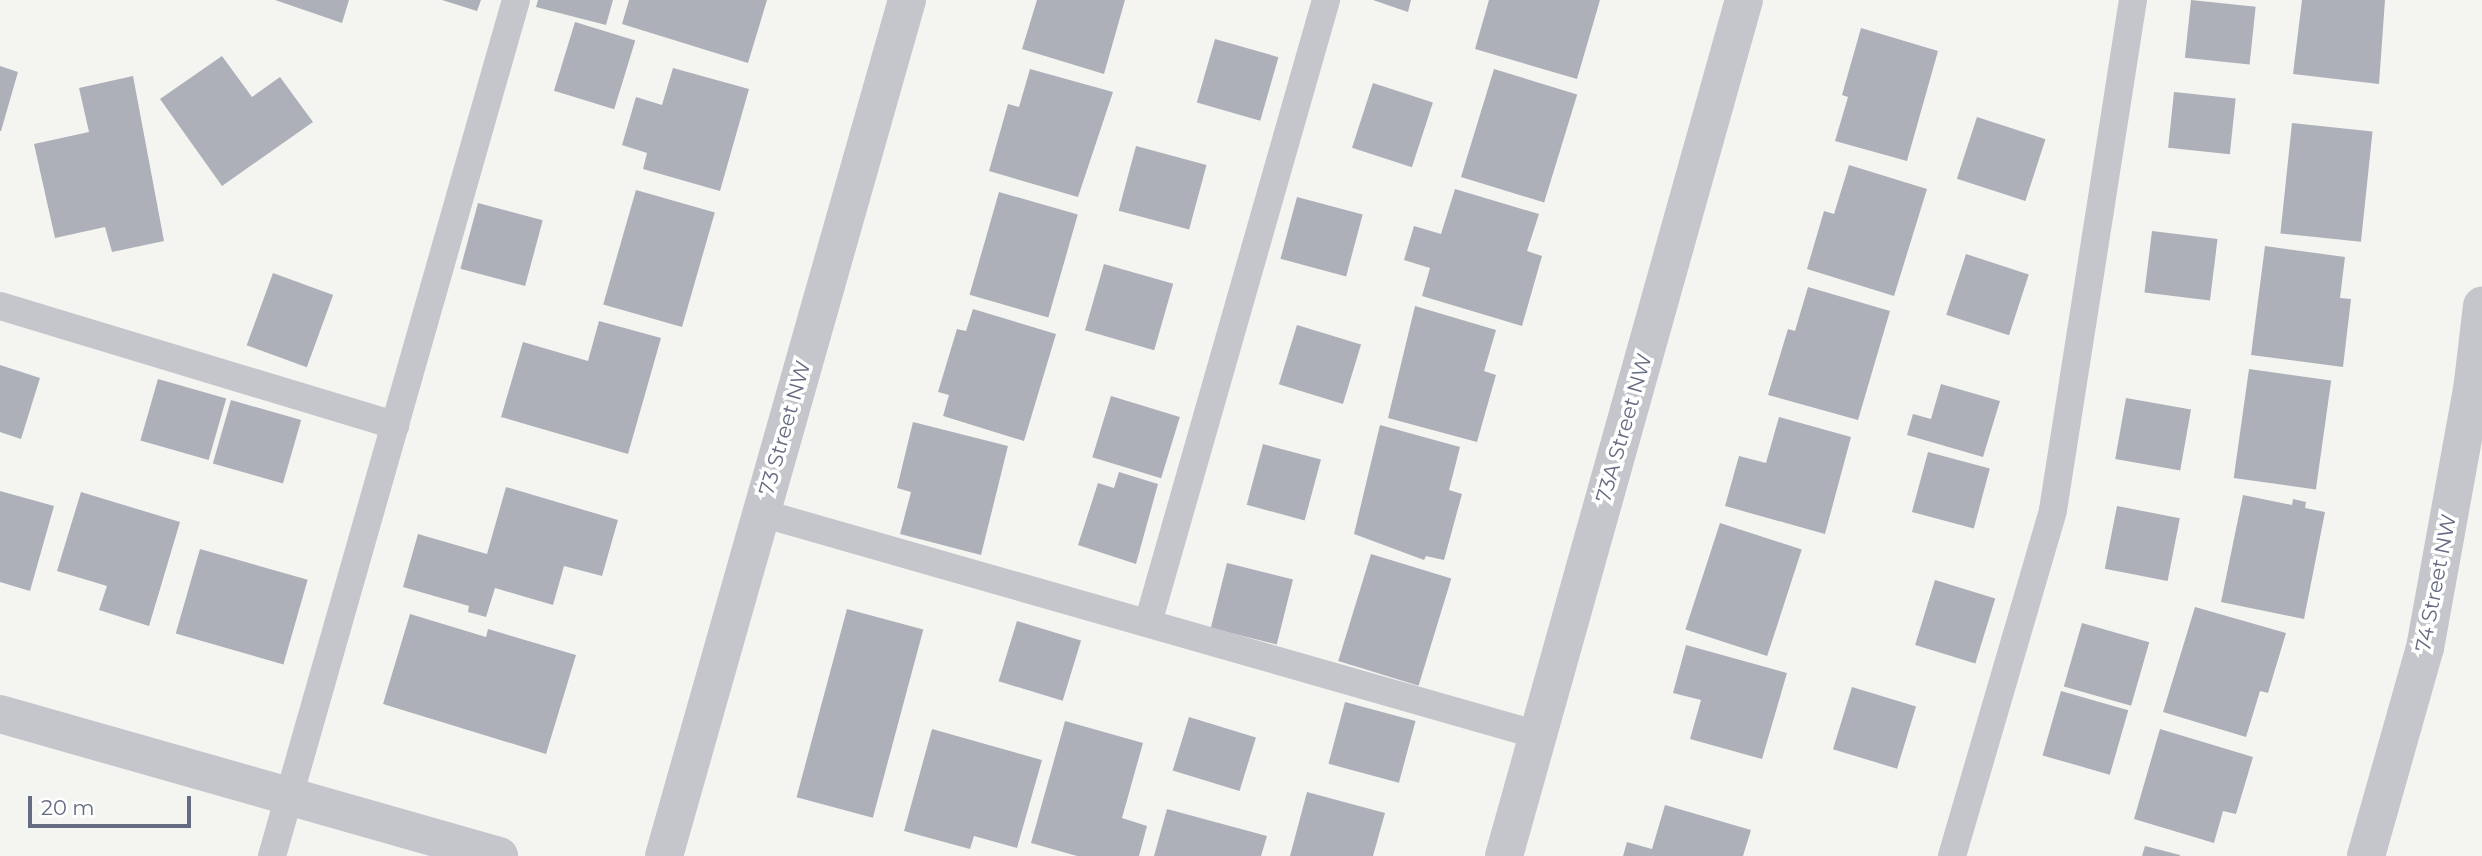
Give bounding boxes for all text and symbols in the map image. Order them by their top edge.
street label: 73A Street NW [1591,351,1657,505]
street label: 73 Street NW [754,358,816,498]
street label: 74 Street NW [2410,512,2462,654]
scale bar [32,782,194,826]
text: 20 m [41,795,95,820]

